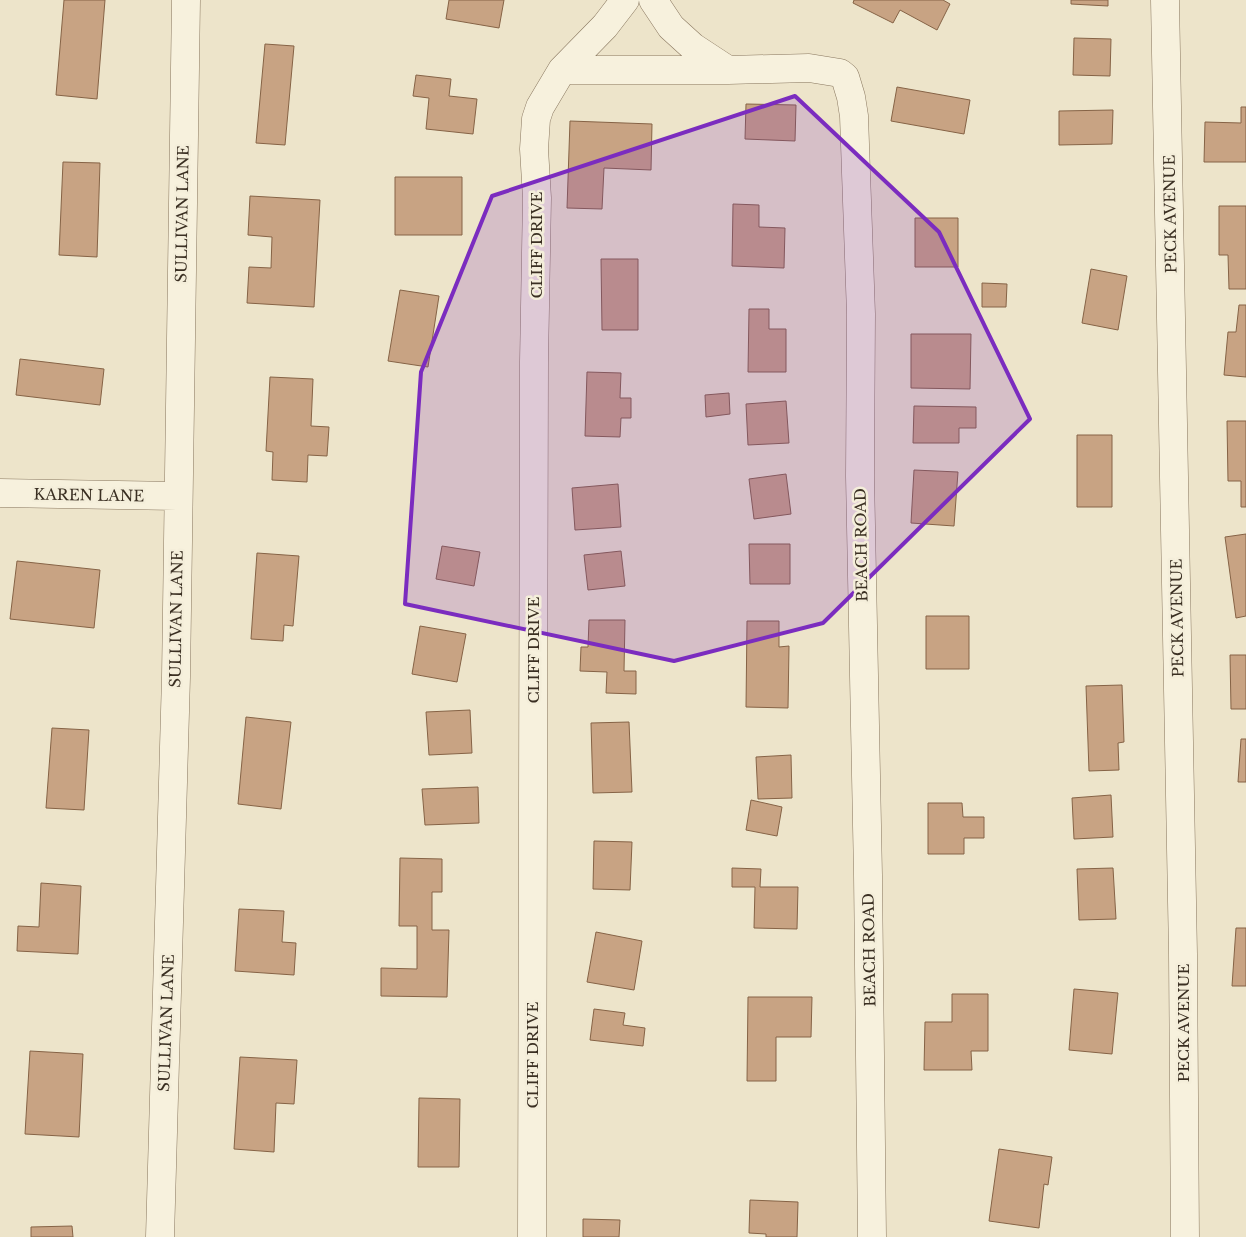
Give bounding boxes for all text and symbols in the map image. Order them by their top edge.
street label: SULLIVAN LANE [171,145,193,283]
street label: PECK AVENUE [1159,154,1181,274]
street label: CLIFF DRIVE [527,191,546,298]
street label: KAREN LANE [33,485,145,505]
street label: BEACH ROAD [851,488,871,602]
street label: SULLIVAN LANE [165,550,187,688]
street label: PECK AVENUE [1166,558,1188,678]
street label: CLIFF DRIVE [524,596,543,703]
street label: BEACH ROAD [859,893,879,1007]
street label: SULLIVAN LANE [154,954,178,1092]
street label: PECK AVENUE [1174,964,1193,1082]
street label: CLIFF DRIVE [523,1001,542,1108]

